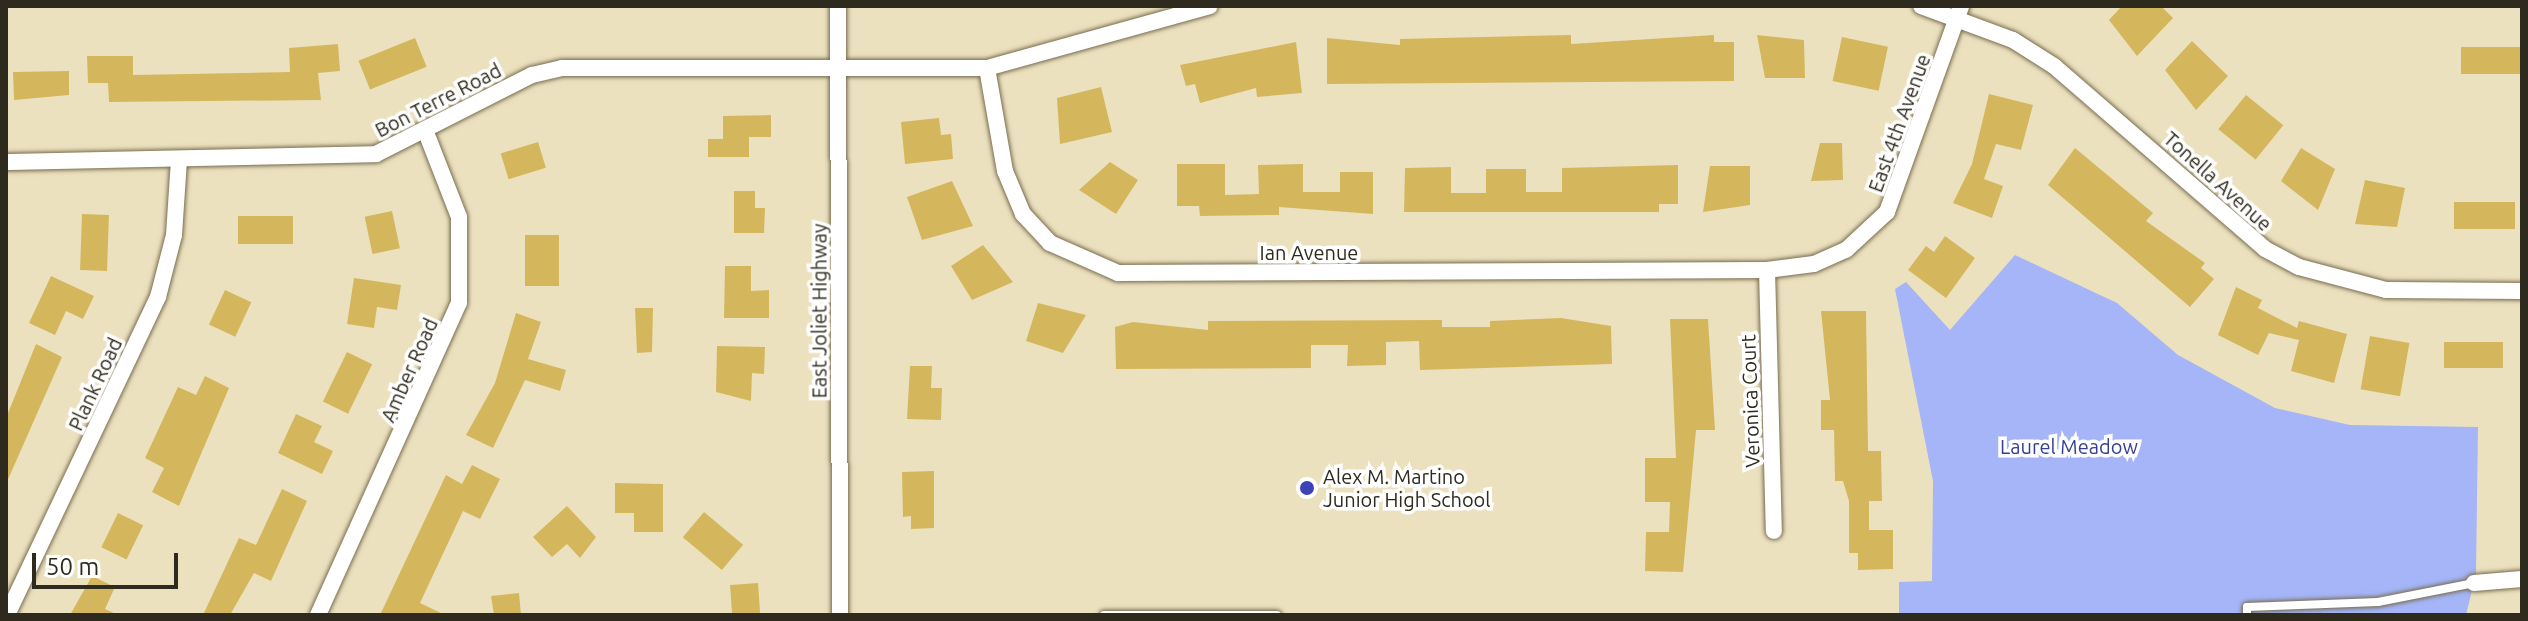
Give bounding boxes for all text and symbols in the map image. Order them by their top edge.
street label: East 4th Avenue [1863,51,1935,195]
street label: Bon Terre Road [371,58,505,142]
street label: Tonella Avenue [2159,126,2277,236]
street label: East Joliet Highway [807,224,831,398]
street label: Ian Avenue [1260,240,1358,264]
street label: Amber Road [375,314,443,426]
street label: Plank Road [63,334,127,434]
street label: Veronica Court [1736,334,1764,468]
park label: Laurel Meadow [2000,434,2138,458]
place label: Alex M. Martino Junior High School [1323,464,1491,511]
marker: Alex M. Martino Junior High School [1298,479,1316,497]
scale bar [36,537,182,587]
text: 50 m [46,553,99,580]

